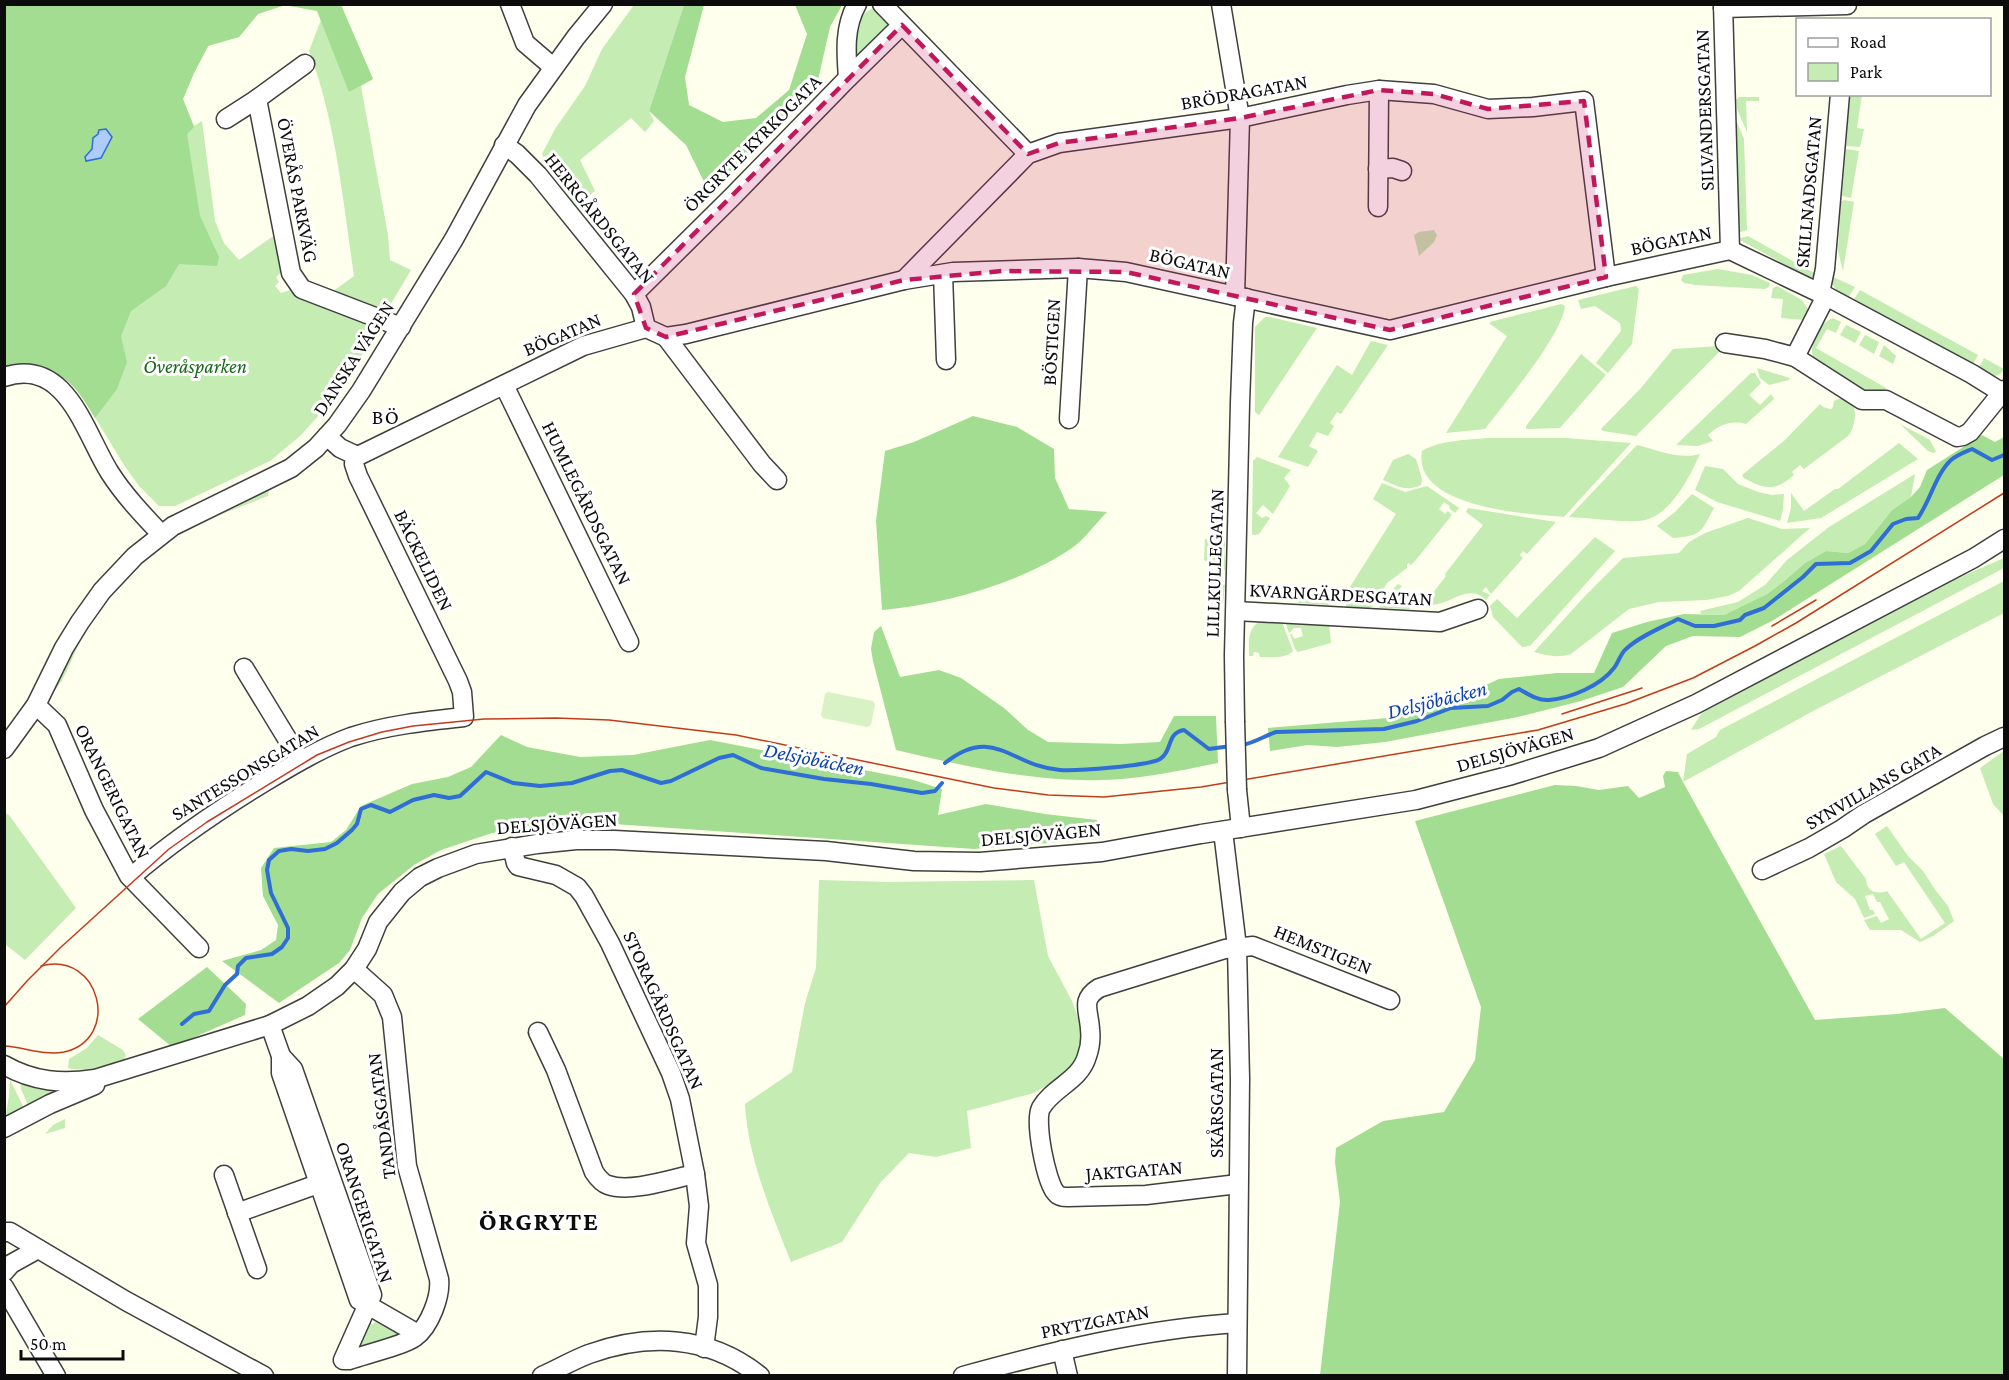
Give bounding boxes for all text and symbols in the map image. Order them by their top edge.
legend [1796,18,1991,96]
street label: SILVANDERSGATAN [1690,29,1718,191]
text: Road [1850,32,1887,52]
text: Park [1850,62,1882,82]
street label: ÖRGRYTE KYRKOGATA [679,69,826,216]
street label: BRÖDRAGATAN [1179,70,1309,114]
street label: SKILLNADSGATAN [1790,115,1826,269]
street label: ÖVERÅS PARKVÄG [273,116,323,264]
street label: HERRGÅRDSGATAN [541,148,659,288]
street label: BÖGATAN [1628,221,1714,259]
street label: BÖGATAN [1147,243,1233,283]
street label: DANSKA VÄGEN [308,297,398,419]
street label: BÖSTIGEN [1038,298,1064,386]
street label: BÖGATAN [520,308,604,360]
park label: Överåsparken [143,355,247,378]
district label: BÖ [372,405,400,429]
street label: HUMLEGÅRDSGATAN [538,418,636,588]
street label: LILLKULLEGATAN [1200,488,1228,638]
street label: BÄCKELIDEN [390,506,458,614]
street label: KVARNGÄRDESGATAN [1249,578,1433,610]
water label: Delsjöbäcken [1385,676,1489,724]
street label: SANTESSONSGATAN [167,719,323,825]
street label: ORANGERIGATAN [71,720,155,862]
street label: DELSJÖVÄGEN [1454,722,1577,777]
water label: Delsjöbäcken [762,738,866,780]
street label: SYNVILLANS GATA [1801,738,1945,834]
street label: DELSJÖVÄGEN [496,808,618,839]
street label: DELSJÖVÄGEN [980,818,1102,851]
street label: HEMSTIGEN [1271,919,1375,979]
street label: STORAGÅRDSGATAN [619,927,709,1093]
street label: SKÅRSGATAN [1205,1048,1227,1158]
street label: TANDÅSGATAN [362,1052,400,1180]
street label: ORANGERIGATAN [332,1139,398,1285]
street label: JAKTGATAN [1083,1156,1183,1186]
district label: ÖRGRYTE [479,1207,599,1236]
street label: PRYTZGATAN [1039,1300,1151,1342]
scale bar [21,1323,123,1361]
text: 50 m [30,1334,67,1354]

